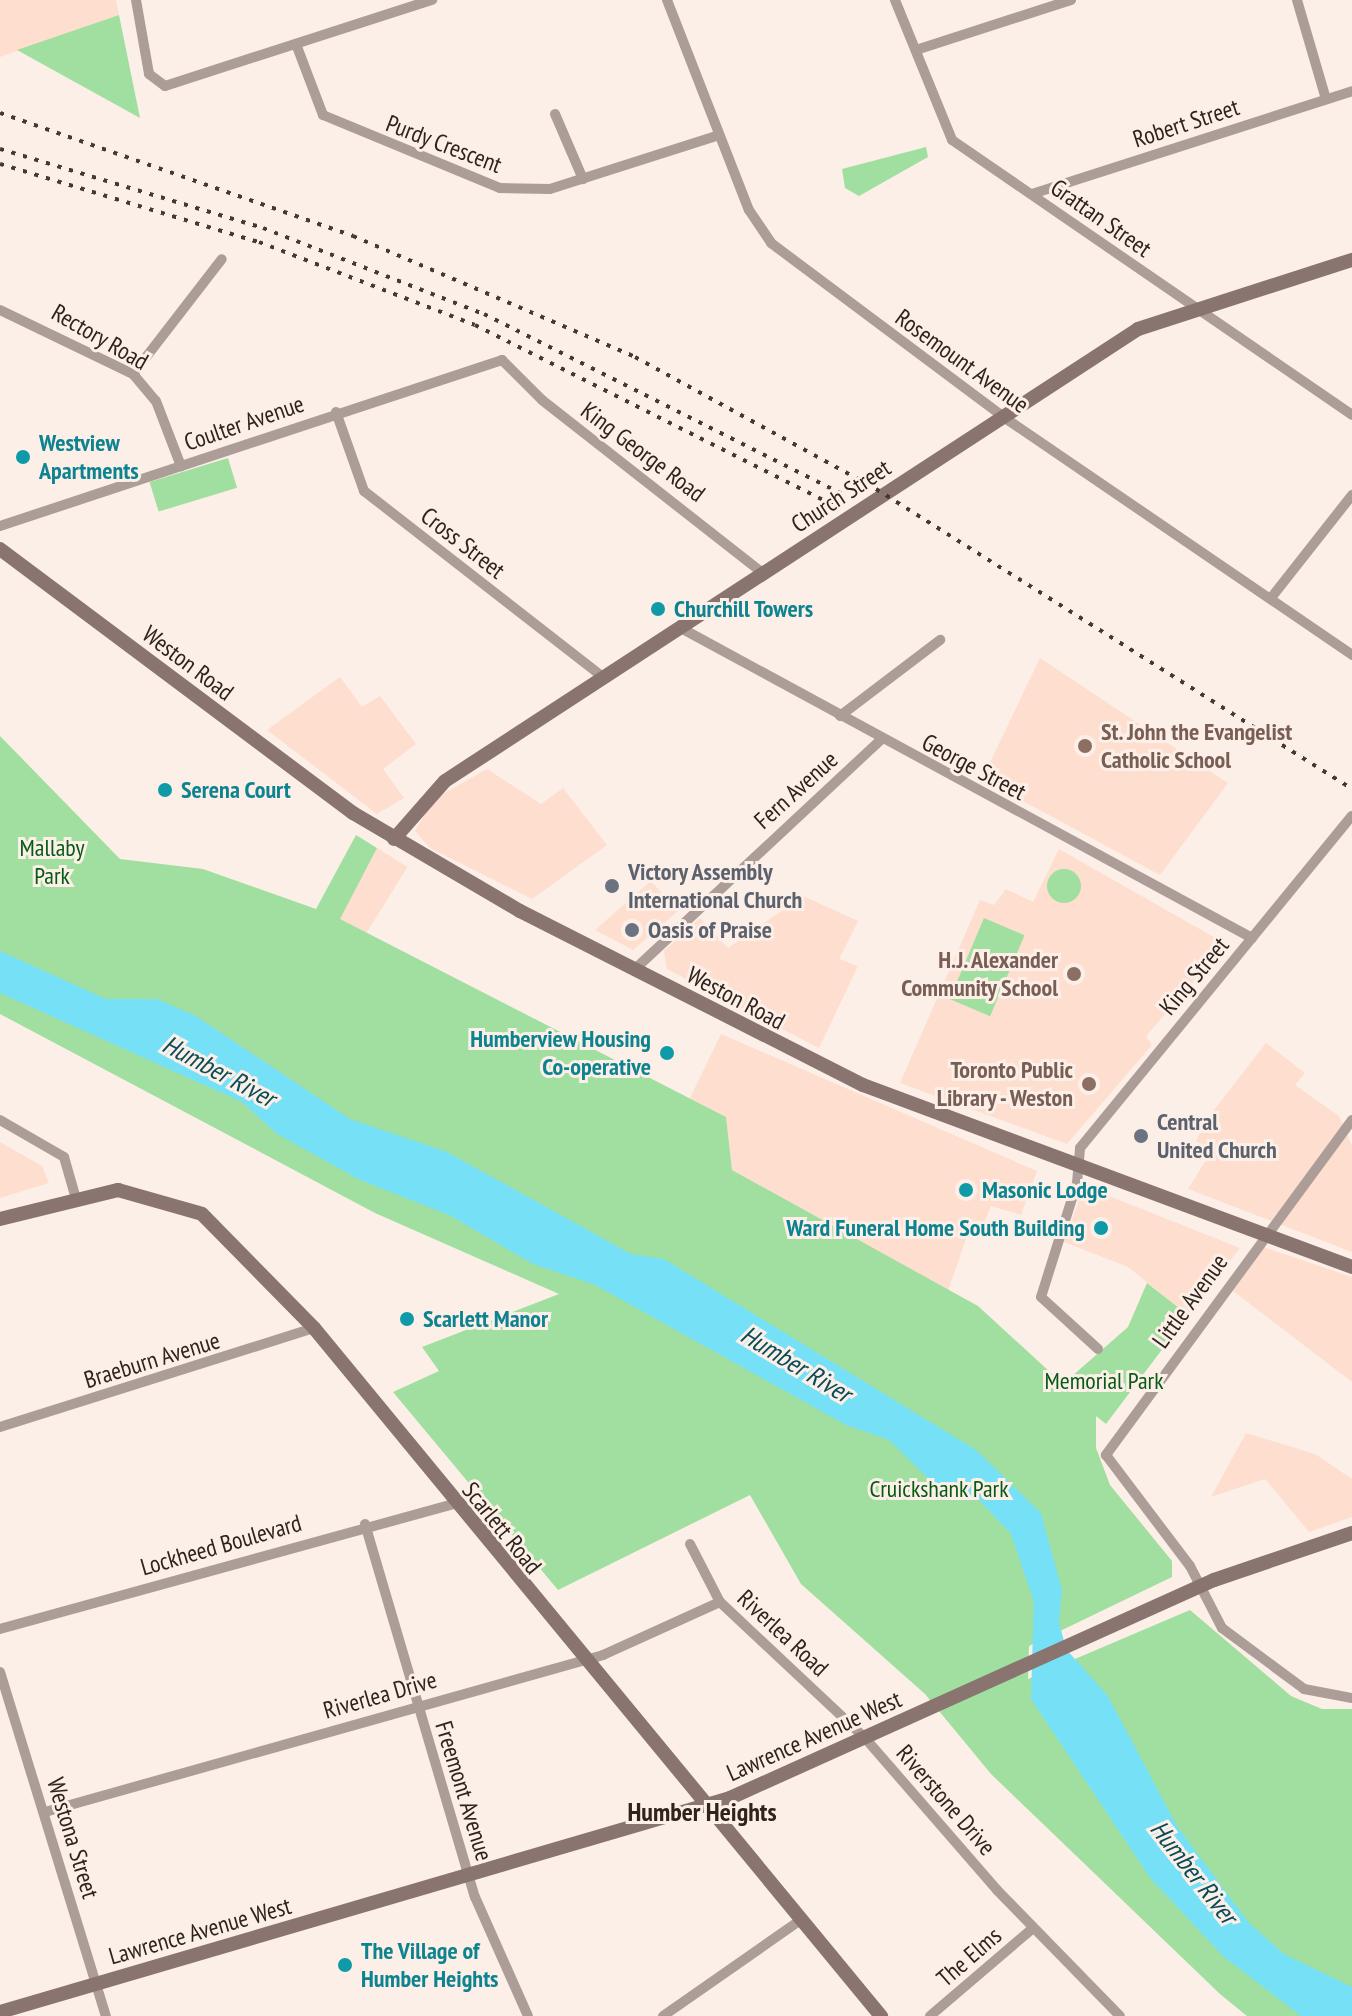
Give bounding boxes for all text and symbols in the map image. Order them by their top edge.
street label: Robert Street [1129,92,1243,154]
street label: Purdy Crescent [382,109,506,179]
street label: Grattan Street [1045,173,1157,263]
street label: Rectory Road [46,298,154,376]
street label: Rosemount Avenue [890,303,1034,419]
street label: Coulter Avenue [180,389,308,457]
street label: King George Road [575,396,711,508]
place label: Westview Apartments [39,429,139,485]
marker: Westview Apartments [14,448,32,466]
street label: Church Street [786,453,896,539]
street label: Cross Street [415,501,511,585]
place label: Churchill Towers [674,595,814,623]
marker: Churchill Towers [649,600,667,618]
street label: Weston Road [137,619,239,707]
place label: St. John the Evangelist Catholic School [1101,718,1294,774]
street label: George Street [917,728,1031,806]
marker: St. John the Evangelist Catholic School [1076,737,1094,755]
street label: Fern Avenue [748,745,844,835]
place label: Serena Court [181,776,291,804]
marker: Serena Court [156,781,174,799]
park label: Mallaby Park [20,834,84,890]
place label: Victory Assembly International Church [628,858,803,914]
marker: Victory Assembly International Church [603,877,621,895]
place label: Oasis of Praise [648,916,772,944]
marker: Oasis of Praise [623,921,641,939]
street label: King Street [1153,931,1235,1021]
place label: H.J. Alexander Community School [900,946,1058,1002]
street label: Weston Road [682,960,790,1036]
marker: H.J. Alexander Community School [1065,965,1083,983]
place label: Humberview Housing Co-operative [470,1025,651,1081]
water label: Humber River [157,1028,281,1114]
marker: Humberview Housing Co-operative [658,1044,676,1062]
place label: Toronto Public Library - Weston [933,1056,1073,1112]
marker: Toronto Public Library - Weston [1080,1075,1098,1093]
place label: Central United Church [1157,1108,1277,1164]
marker: Central United Church [1132,1127,1150,1145]
place label: Masonic Lodge [982,1176,1108,1204]
marker: Masonic Lodge [957,1181,975,1199]
place label: Ward Funeral Home South Building [786,1214,1085,1242]
marker: Ward Funeral Home South Building [1092,1219,1110,1237]
street label: Little Avenue [1146,1248,1234,1354]
place label: Scarlett Manor [423,1305,548,1333]
marker: Scarlett Manor [398,1310,416,1328]
water label: Humber River [735,1319,857,1409]
street label: Braeburn Avenue [80,1326,224,1394]
park label: Memorial Park [1045,1367,1163,1395]
park label: Cruickshank Park [869,1475,1009,1503]
street label: Scarlett Road [456,1476,548,1580]
street label: Lockheed Boulevard [137,1508,305,1582]
street label: Riverlea Road [732,1584,834,1682]
street label: Riverlea Drive [320,1665,440,1725]
street label: Lawrence Avenue West [722,1684,906,1788]
street label: Freemont Avenue [429,1717,499,1865]
street label: Riverstone Drive [890,1739,1002,1861]
street label: Westona Street [41,1774,105,1902]
district label: Humber Heights [628,1796,776,1828]
water label: Humber River [1144,1814,1244,1930]
street label: Lawrence Avenue West [105,1891,295,1971]
street label: The Elms [931,1921,1007,1993]
place label: The Village of Humber Heights [361,1937,499,1993]
marker: The Village of Humber Heights [336,1956,354,1974]

